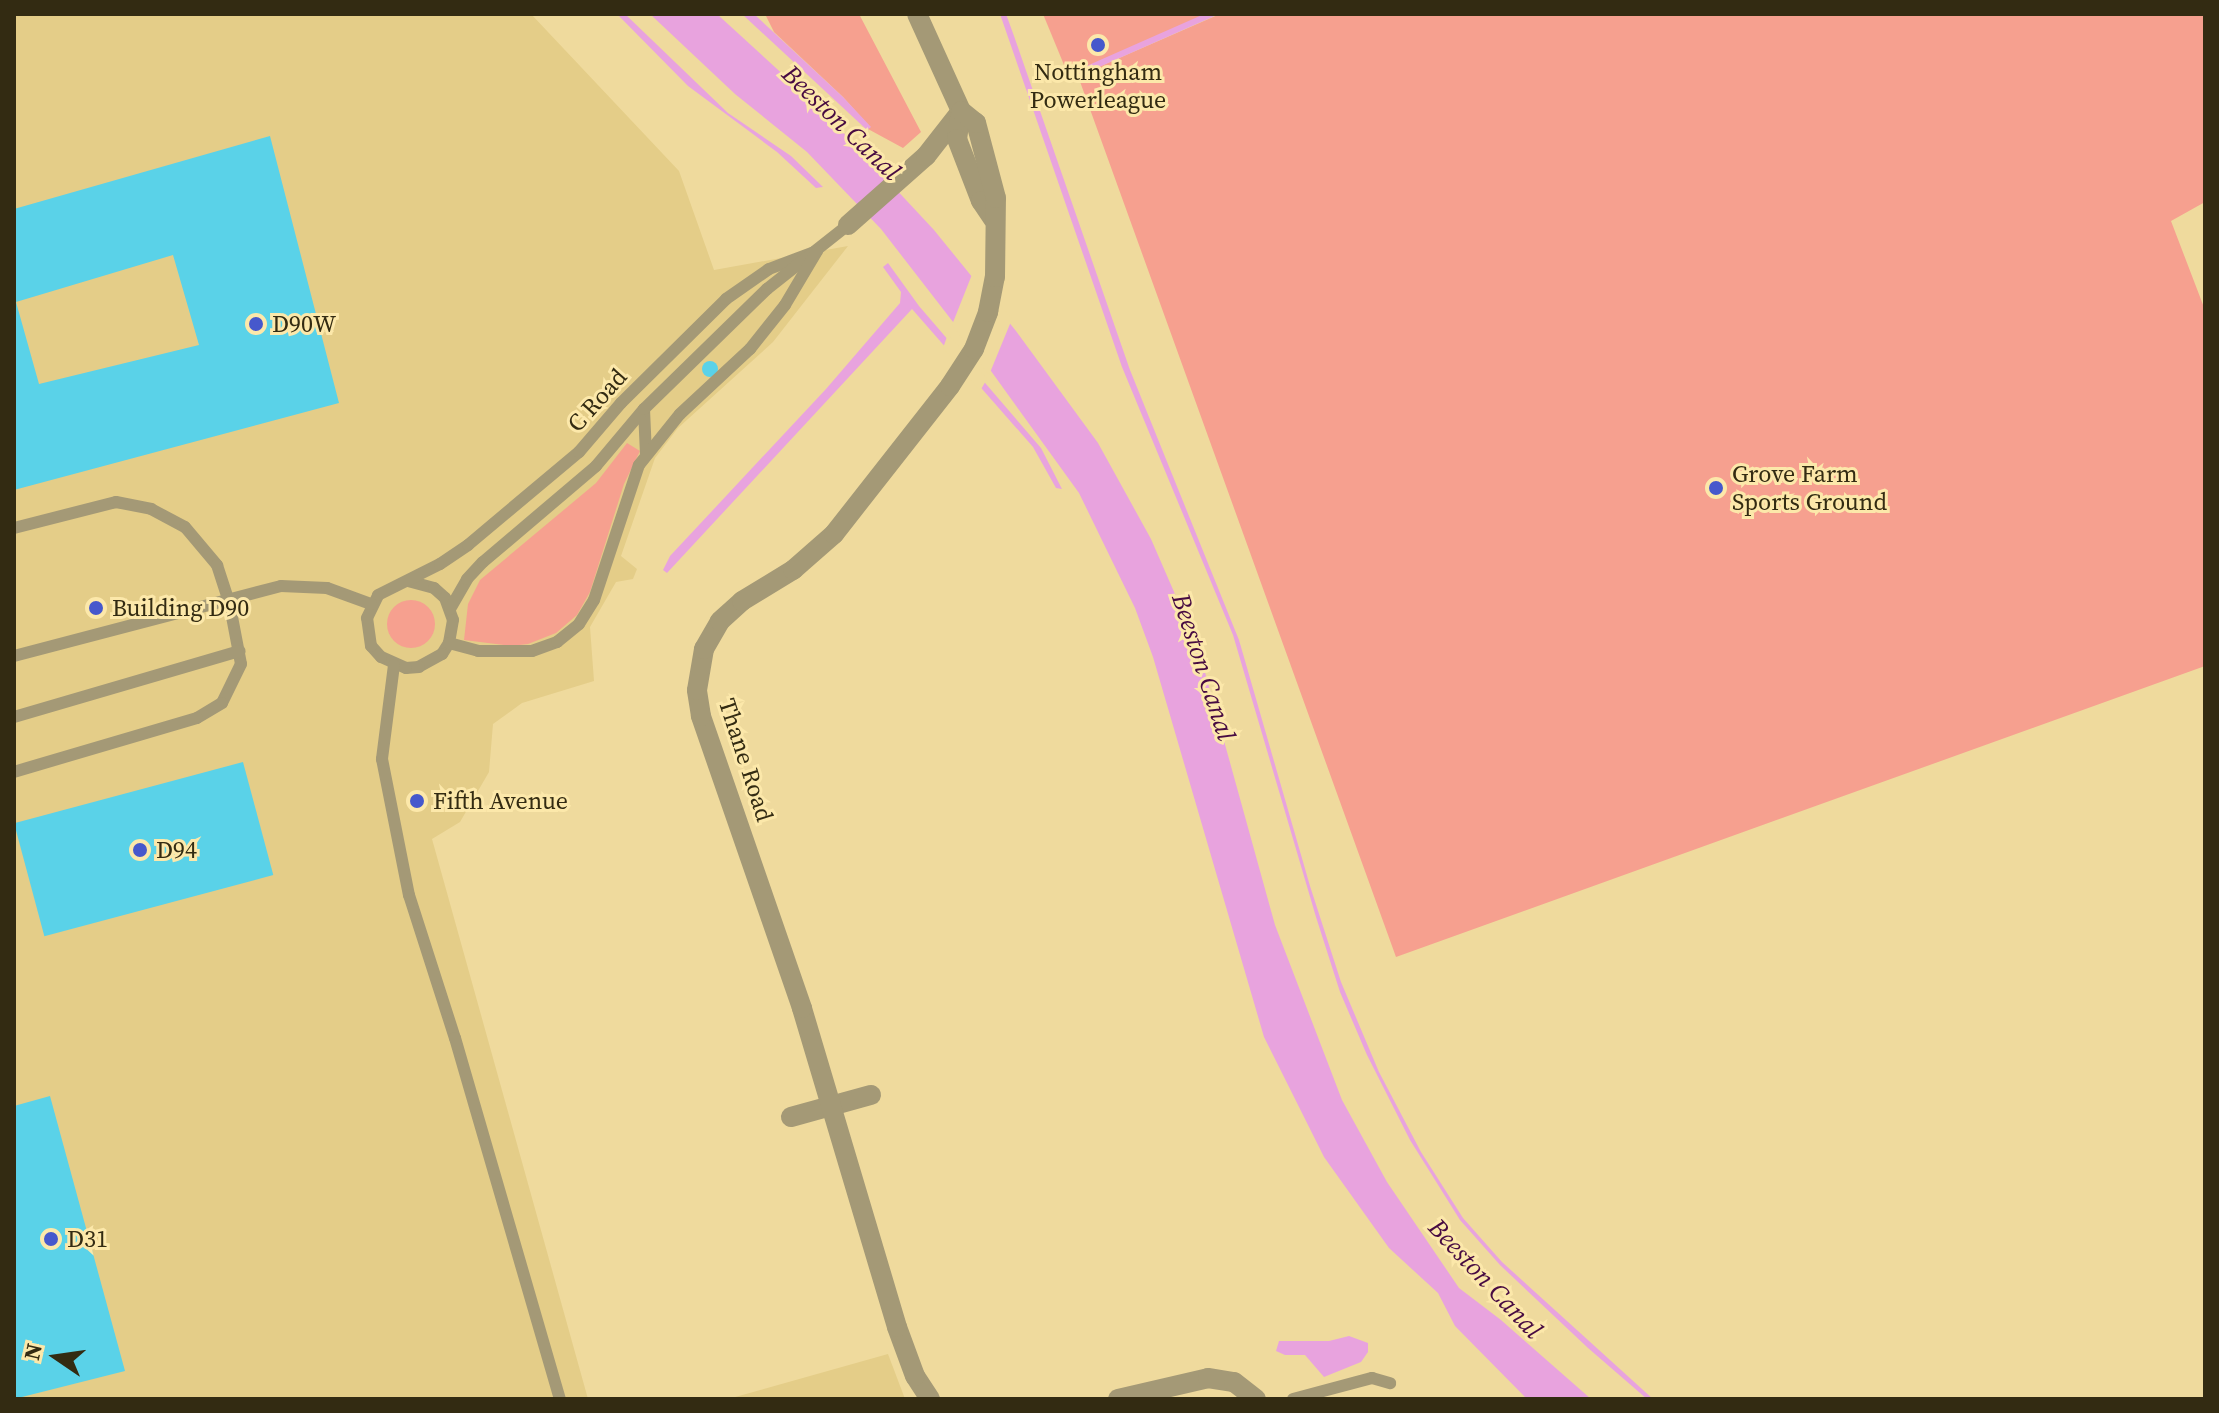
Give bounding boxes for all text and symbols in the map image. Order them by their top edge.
marker: Nottingham Powerleague [1089,36,1107,54]
place label: Nottingham Powerleague [1030,58,1166,114]
water label: Beeston Canal [775,59,907,187]
place label: D90W [272,310,336,338]
marker: D90W [247,315,265,333]
street label: C Road [561,362,633,438]
place label: Grove Farm Sports Ground [1732,460,1887,516]
marker: Grove Farm Sports Ground [1707,479,1725,497]
water label: Beeston Canal [1165,590,1241,744]
place label: Building D90 [112,594,249,622]
marker: Building D90 [87,599,105,617]
street label: Thane Road [713,695,779,825]
place label: Fifth Avenue [433,787,568,815]
marker: Fifth Avenue [408,792,426,810]
place label: D94 [156,836,197,864]
marker: D94 [131,841,149,859]
water label: Beeston Canal [1422,1213,1548,1345]
place label: D31 [67,1225,108,1253]
marker: D31 [42,1230,60,1248]
north arrow [16,1317,96,1397]
text: N [16,1340,49,1363]

